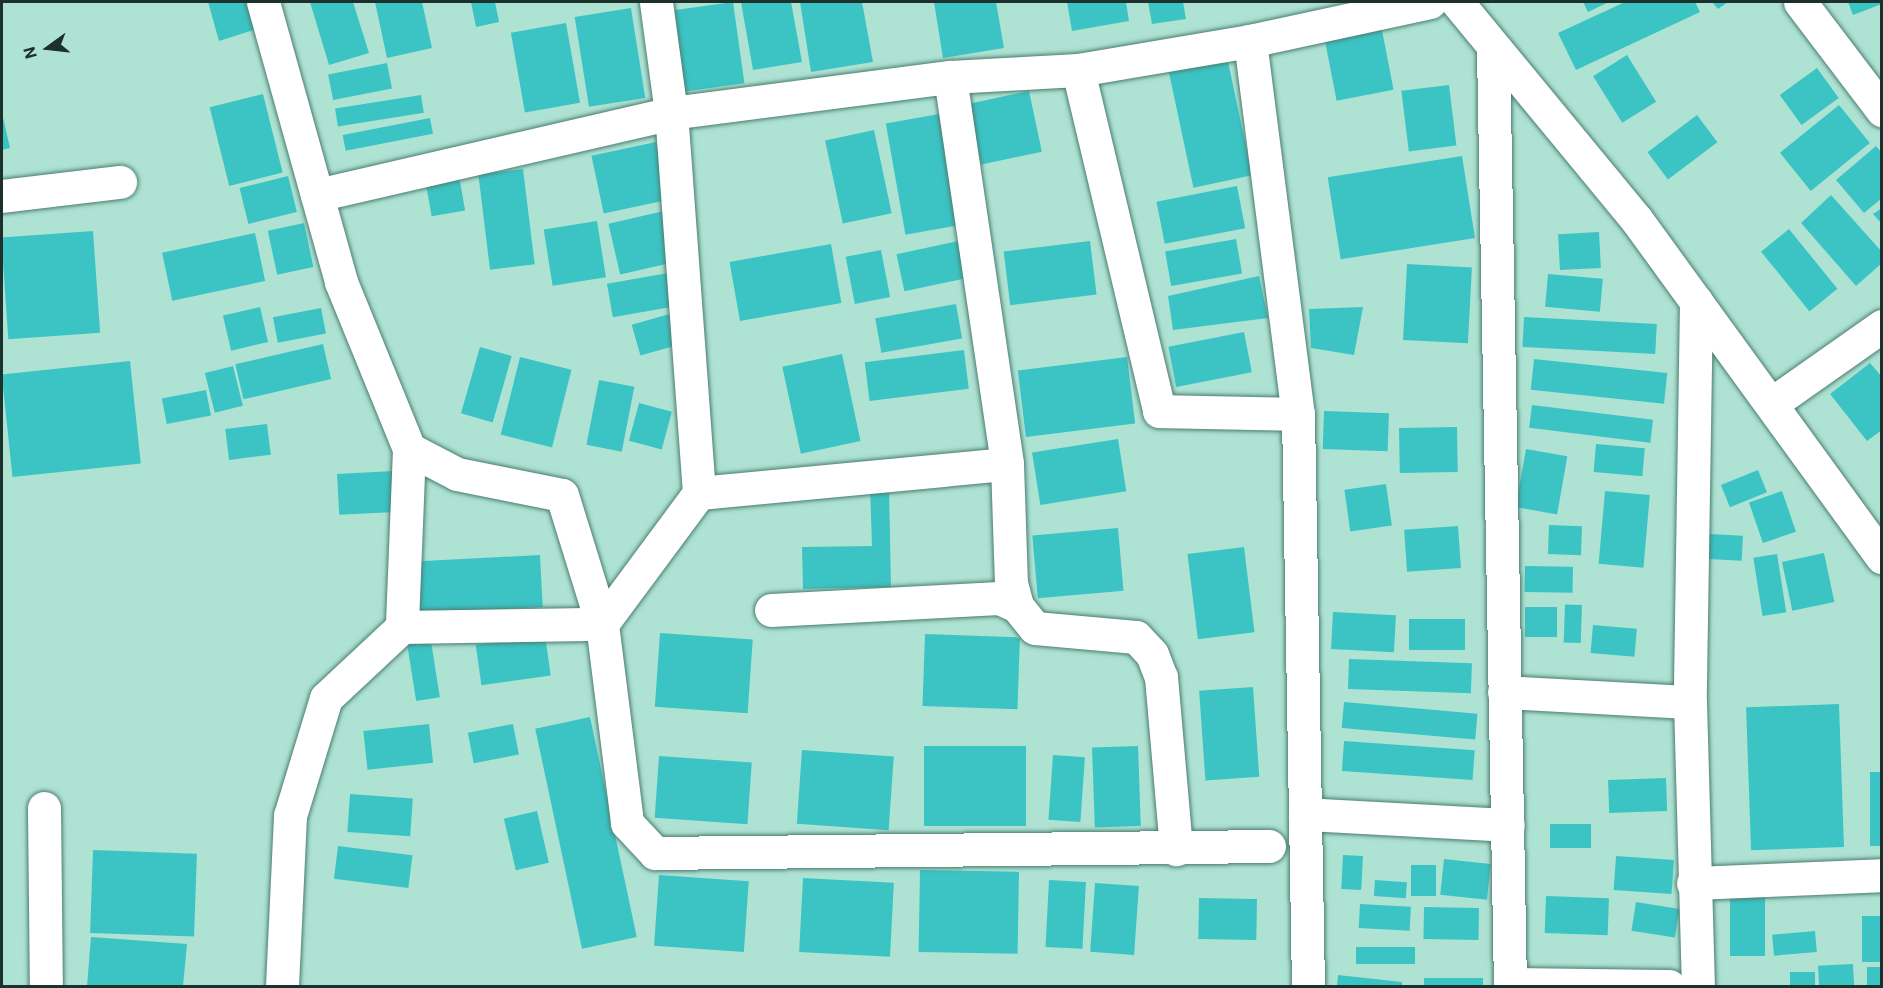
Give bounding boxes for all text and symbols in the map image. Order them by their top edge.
north arrow [18,18,78,78]
text: N [19,45,41,61]

